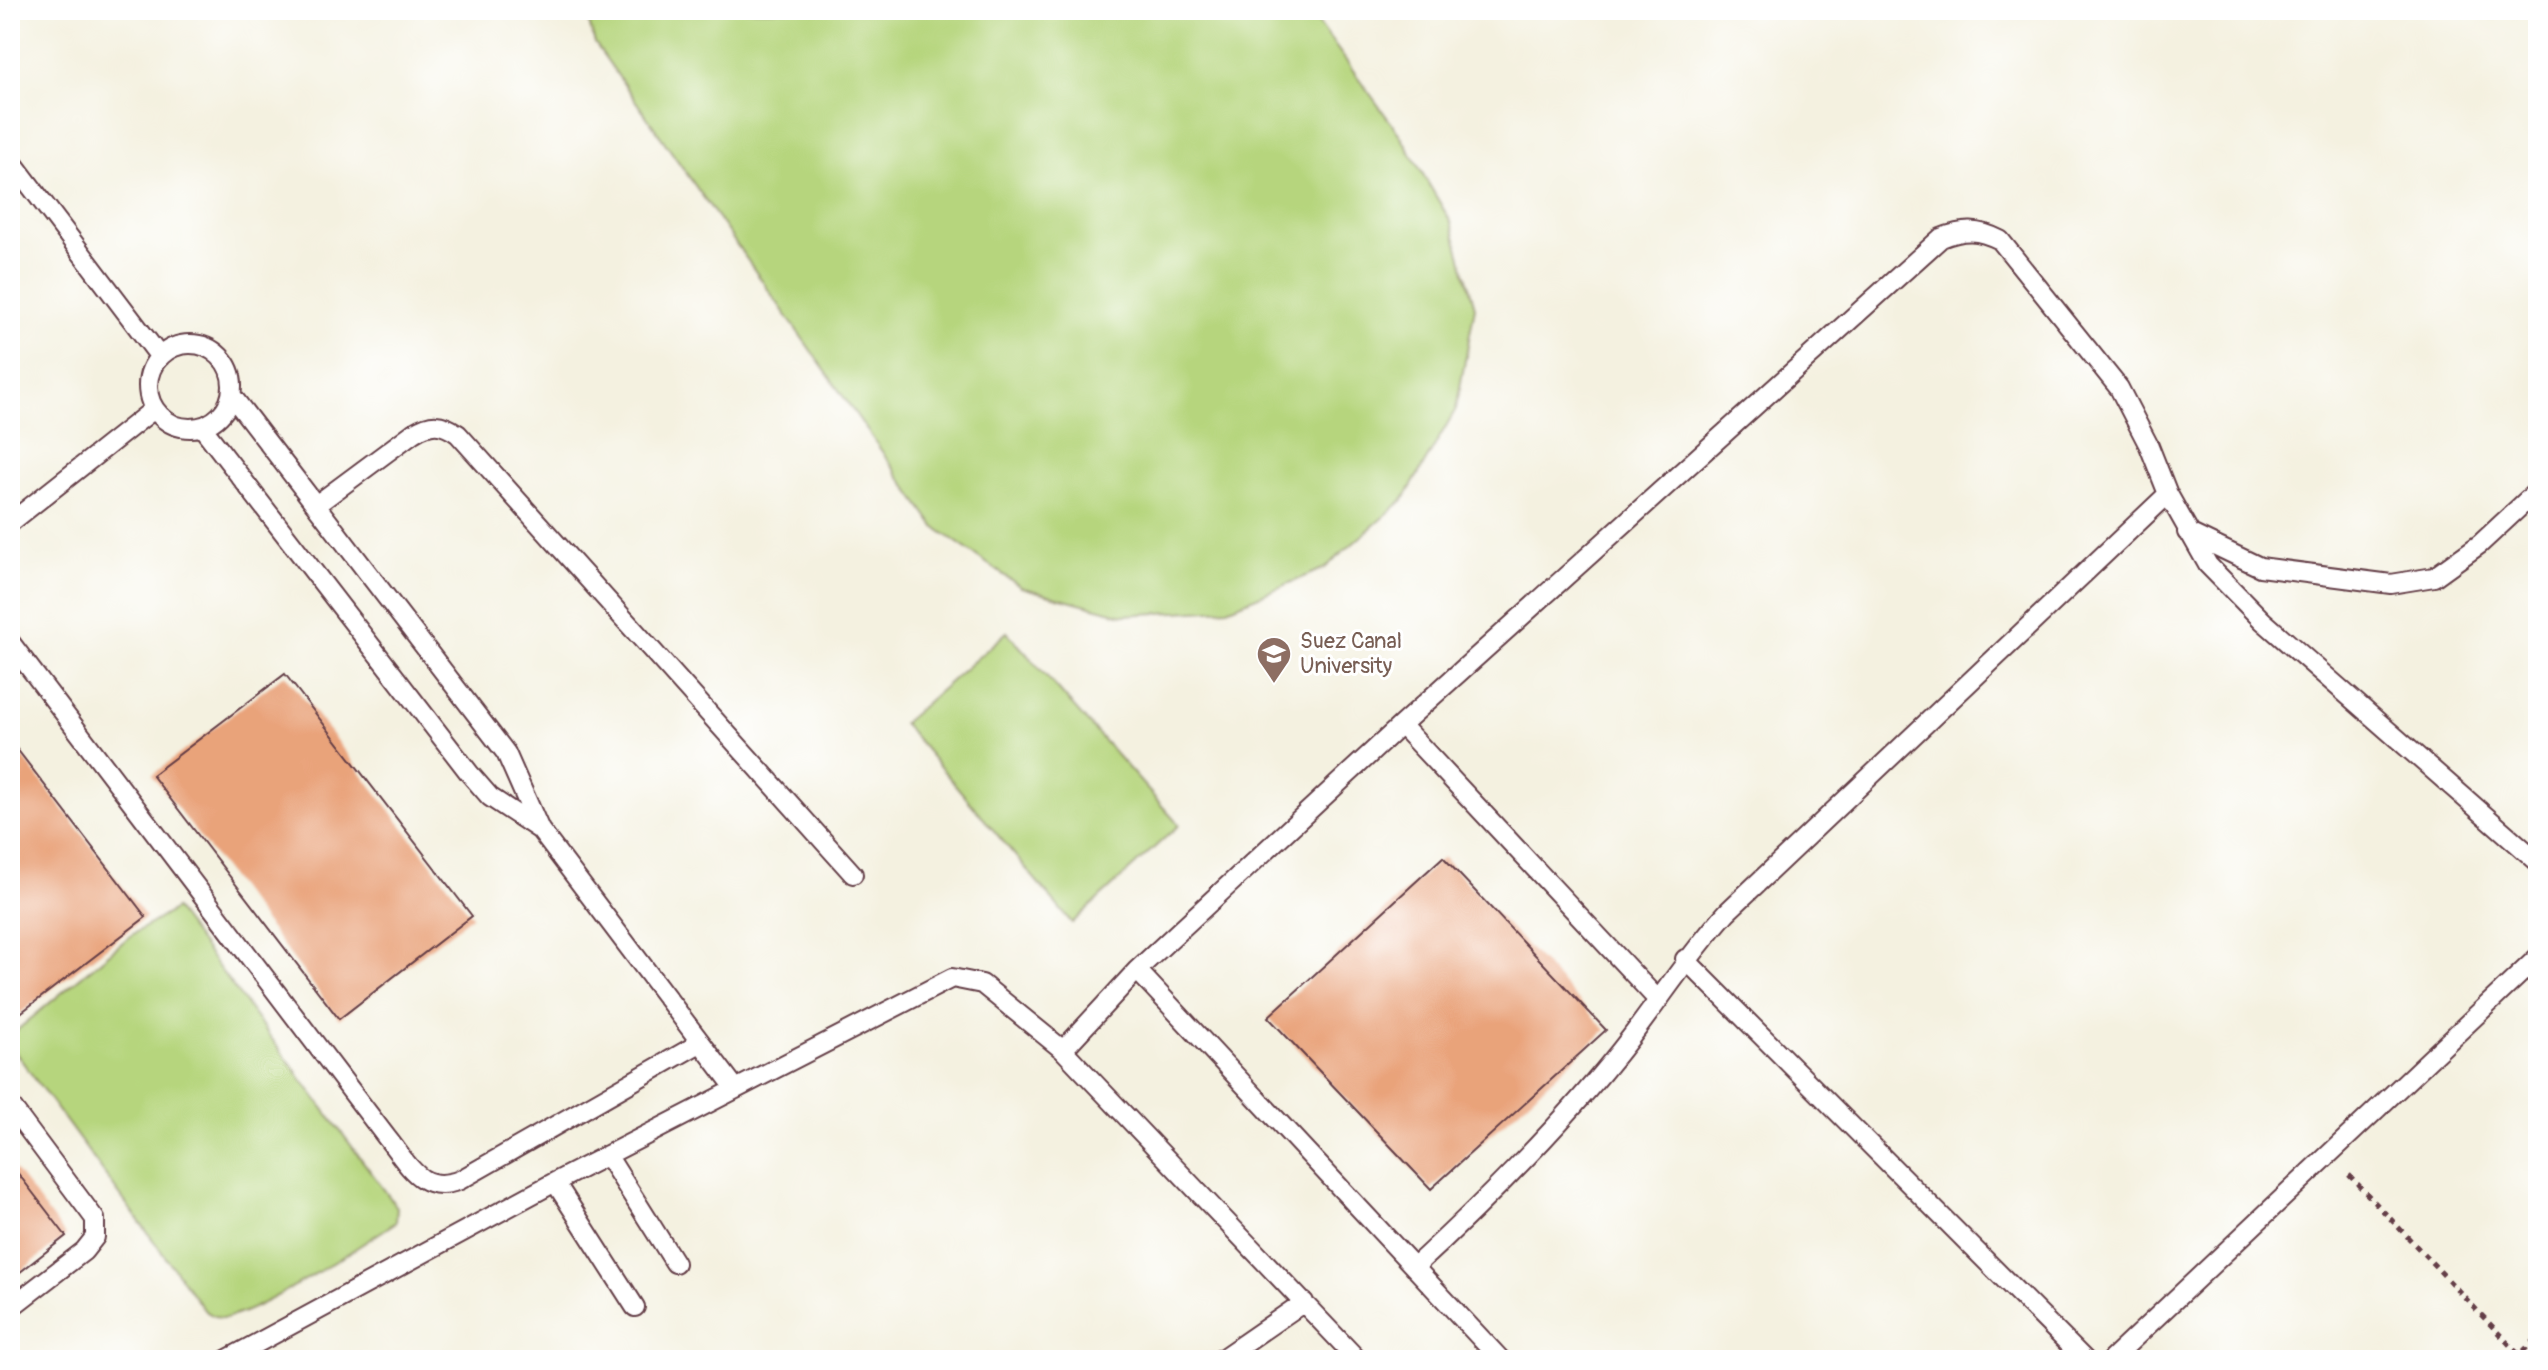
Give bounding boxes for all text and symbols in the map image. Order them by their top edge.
place label: Suez Canal University [1300,627,1402,680]
school or university icon: Suez Canal University [1255,635,1293,685]

